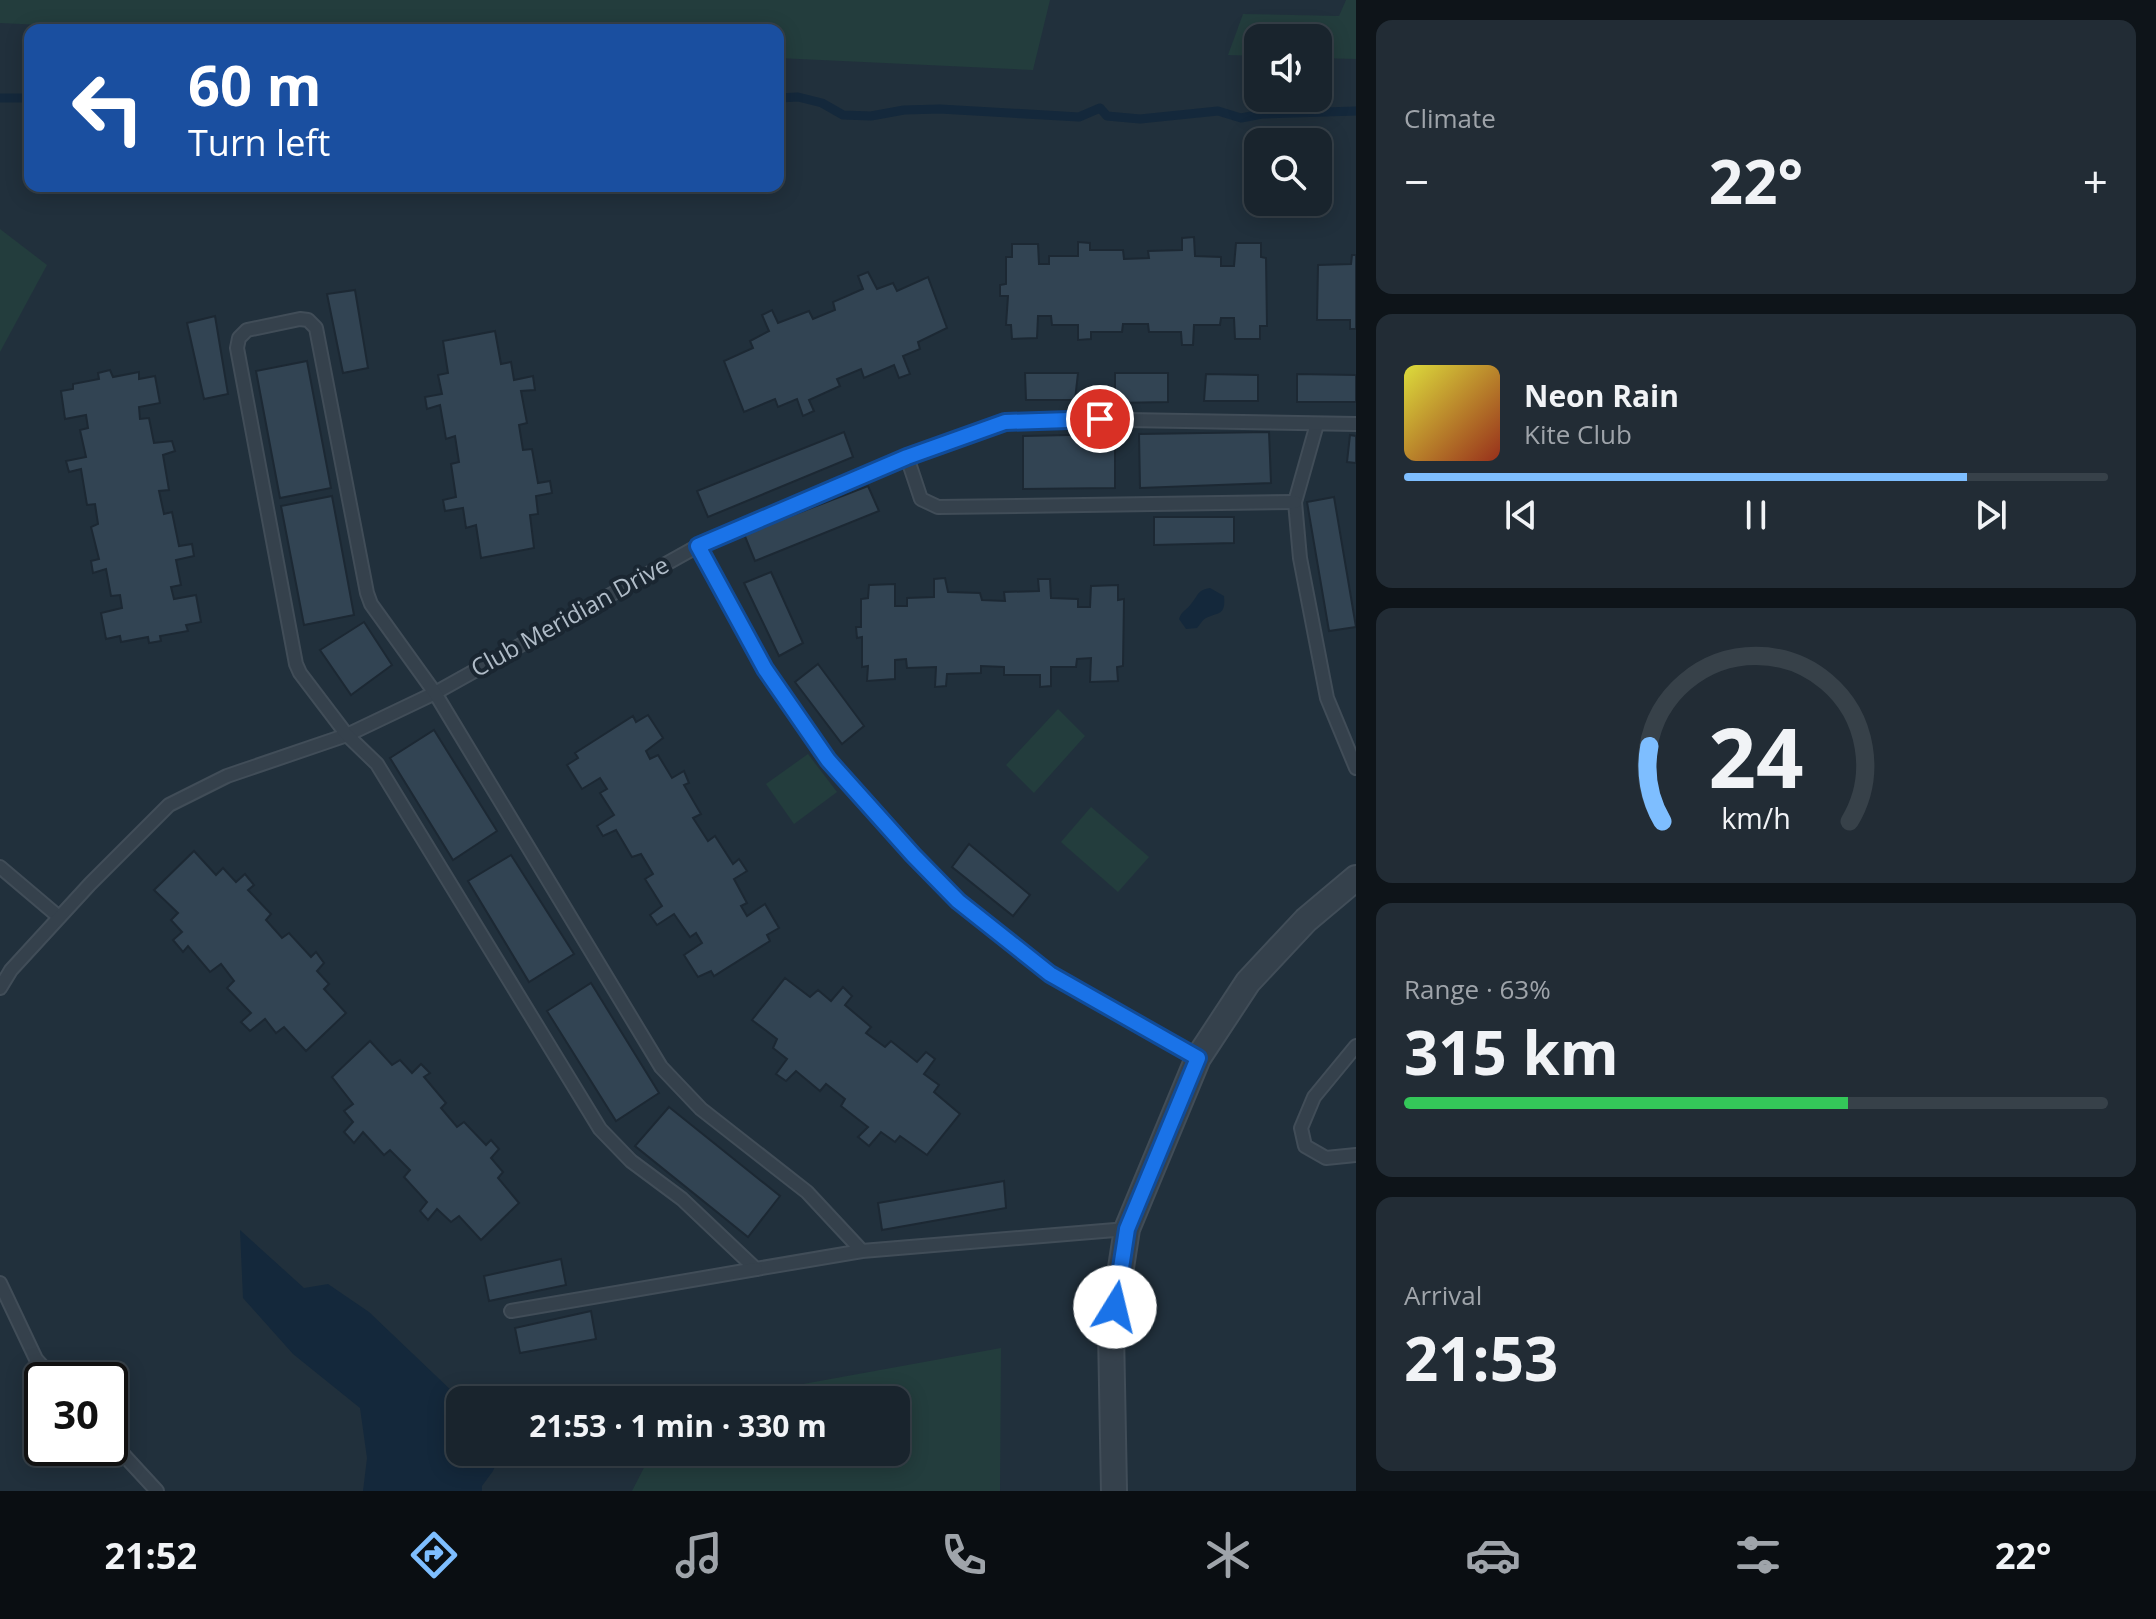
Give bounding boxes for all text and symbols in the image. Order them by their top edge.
map controls [1244,24,1332,216]
button: sound [1244,24,1332,112]
text: 60 m [188,46,322,122]
icon: left [56,56,160,160]
text: Climate [1404,100,1496,136]
text: Turn left [188,118,330,167]
button: search [1244,128,1332,216]
text: 22° [1709,140,1803,222]
text: − [1404,151,1429,211]
text: + [2083,151,2108,211]
text: Neon Rain [1524,375,1679,416]
pin [1066,385,1134,453]
icon: arrive [1078,397,1122,441]
text: Kite Club [1524,416,1632,452]
icon: previous [1499,493,1543,537]
icon: pause [1734,493,1778,537]
icon: next [1969,493,2013,537]
street label: Club Meridian Drive [464,548,674,684]
text: 24 [1708,698,1804,811]
text: km/h [1721,798,1791,837]
text: Range · 63% [1404,971,1551,1007]
text: 315 km [1404,1011,1619,1093]
position arrow [1073,1265,1157,1349]
text: Arrival [1404,1277,1482,1313]
text: 21:53 [1404,1317,1558,1399]
speed limit sign: 30 [24,1362,128,1466]
text: 21:53 · 1 min · 330 m [529,1405,827,1446]
icon: directions [406,1527,462,1583]
icon: music [671,1527,727,1583]
icon: phone [936,1527,992,1583]
icon: climate [1200,1527,1256,1583]
icon: car [1465,1527,1521,1583]
icon: filters [1730,1527,1786,1583]
text: 21:52 [104,1531,197,1580]
text: 22° [1995,1531,2052,1580]

